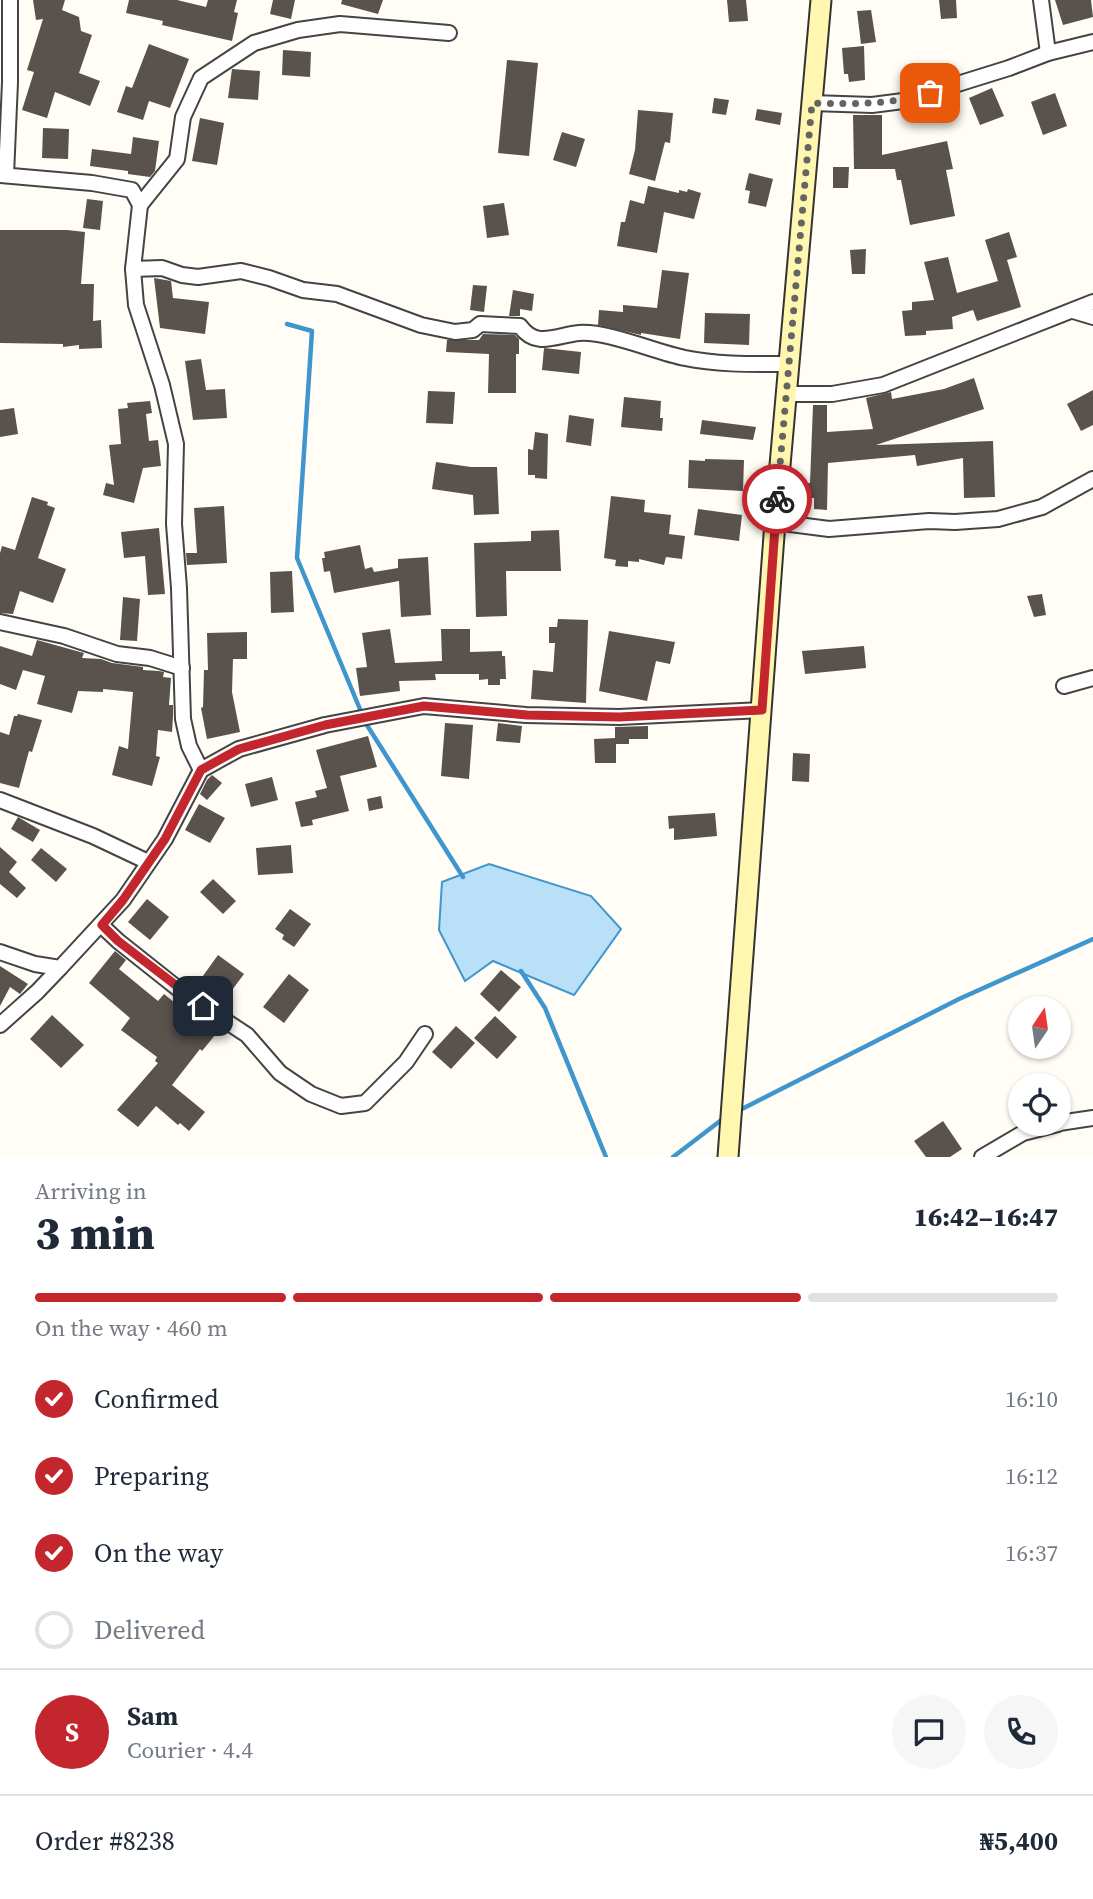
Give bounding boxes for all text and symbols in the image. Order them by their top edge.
pin [900,63,960,123]
icon: bag [911,74,949,112]
courier [742,464,812,534]
icon: bike [758,480,796,518]
pin [173,976,233,1036]
icon: home [184,987,222,1025]
north arrow [1008,996,1071,1059]
map controls [1008,996,1071,1136]
button: locate [1008,1073,1071,1136]
text: Arriving in [35,1175,147,1207]
text: 16:42–16:47 [914,1199,1058,1235]
text: 3 min [35,1201,155,1264]
text: On the way · 460 m [35,1312,228,1344]
icon: check [35,1380,73,1418]
text: Confirmed [94,1381,219,1417]
text: 16:10 [1005,1383,1058,1415]
icon: check [35,1457,73,1495]
text: Preparing [94,1458,209,1494]
text: 16:12 [1005,1460,1058,1492]
icon: check [35,1534,73,1572]
text: On the way [94,1535,223,1571]
text: 16:37 [1005,1537,1058,1569]
text: Delivered [94,1612,205,1648]
button: chat [892,1695,966,1769]
button: phone [984,1695,1058,1769]
text: Sam [127,1698,178,1734]
text: S [65,1714,79,1750]
text: Courier · 4.4 [127,1734,253,1766]
text: Order #8238 [35,1823,175,1859]
text: ₦5,400 [980,1823,1058,1859]

